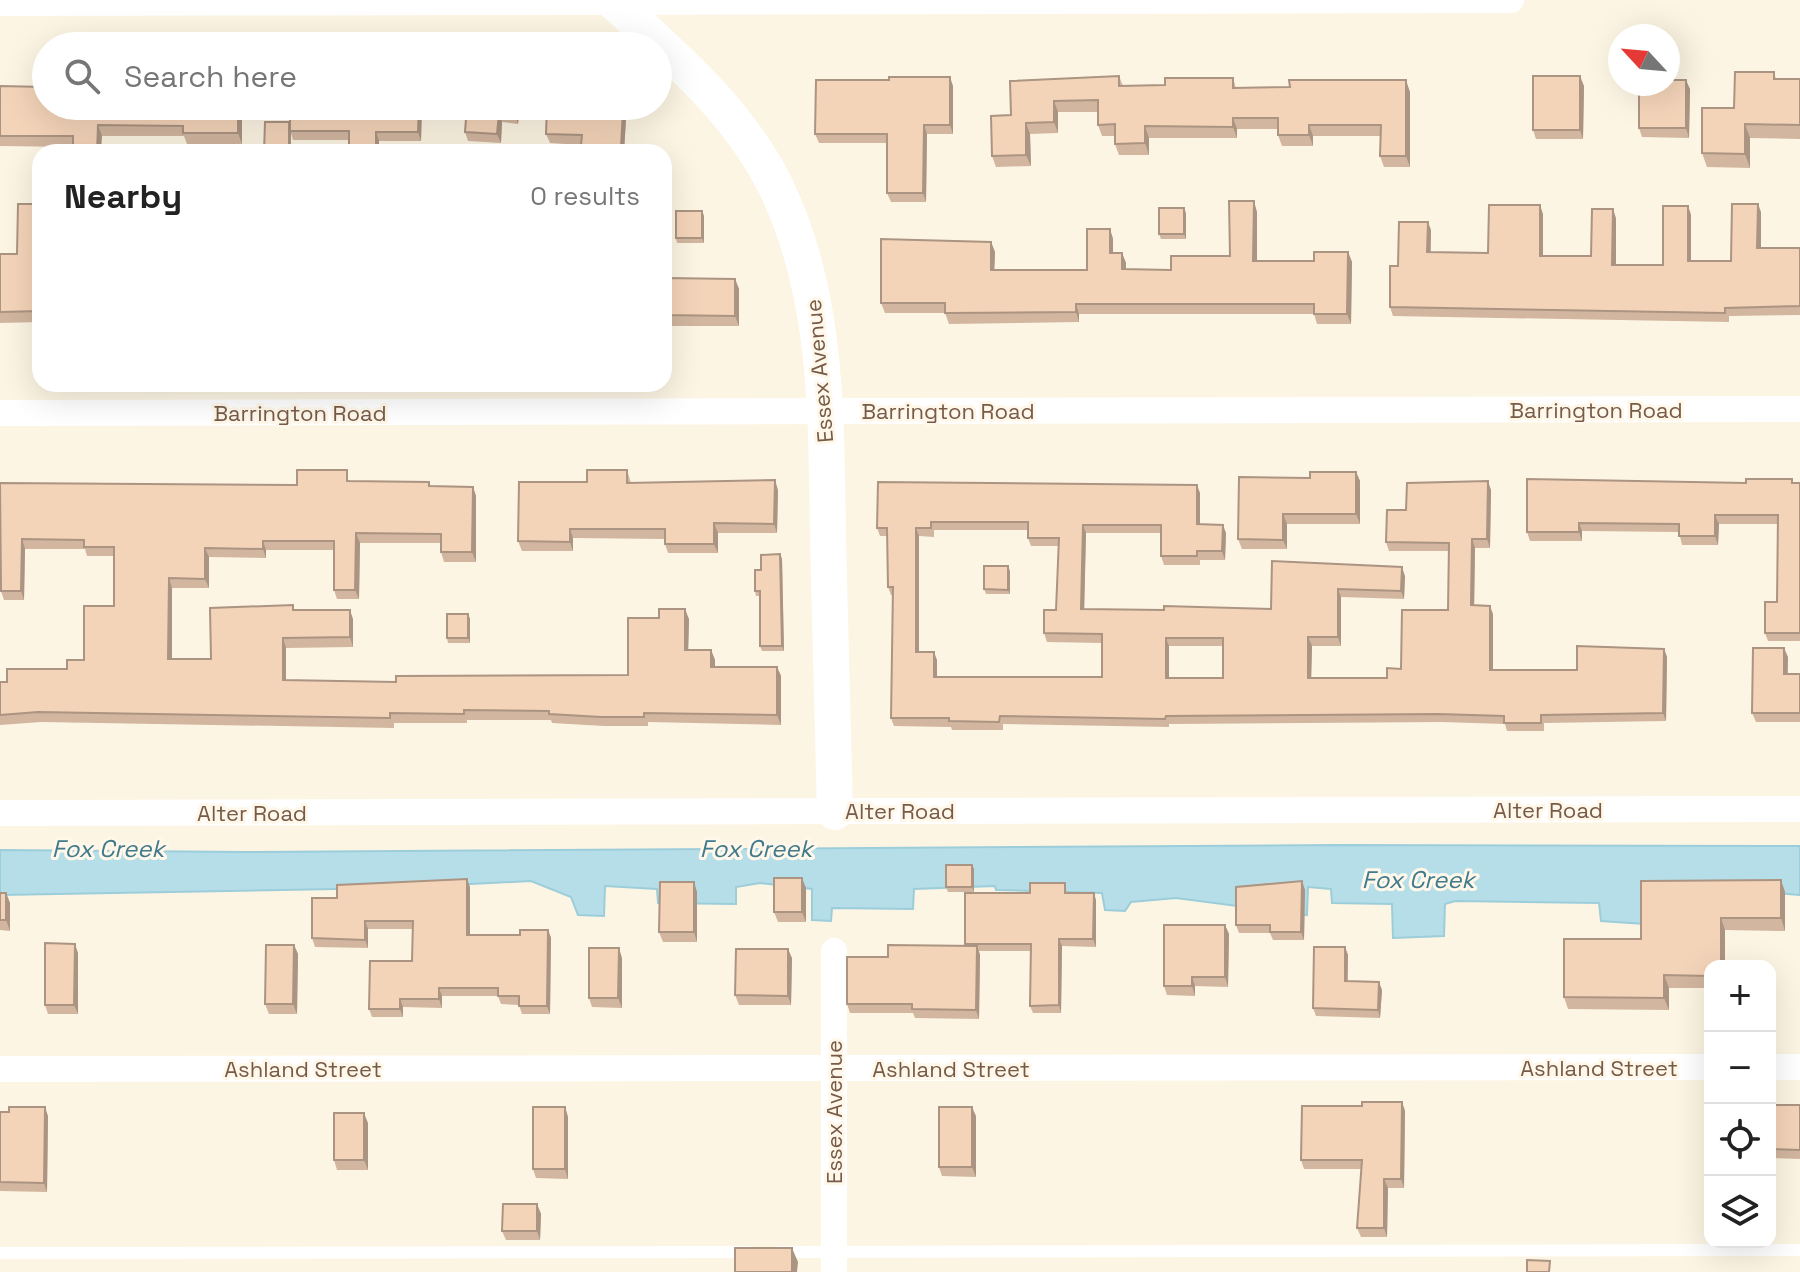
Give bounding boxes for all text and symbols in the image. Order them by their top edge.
north arrow [1608,24,1680,96]
search box [32,32,672,120]
icon: search [60,54,104,98]
text: Search here [124,57,297,96]
text: Nearby [64,175,182,218]
text: 0 results [530,179,640,213]
street label: Essex Avenue [799,298,839,444]
street label: Barrington Road [1509,396,1683,424]
street label: Barrington Road [861,397,1035,425]
street label: Barrington Road [213,399,387,427]
street label: Alter Road [1493,796,1603,824]
street label: Alter Road [845,797,955,825]
street label: Alter Road [197,799,307,827]
water label: Fox Creek [52,833,167,864]
water label: Fox Creek [700,833,815,864]
water label: Fox Creek [1362,864,1477,895]
map controls [1704,960,1776,1248]
button: + [1704,960,1776,1032]
button: − [1704,1032,1776,1104]
street label: Essex Avenue [820,1040,848,1184]
street label: Ashland Street [1520,1054,1678,1082]
street label: Ashland Street [224,1055,382,1083]
street label: Ashland Street [872,1055,1030,1083]
button: locate [1704,1104,1776,1176]
button: layers [1704,1176,1776,1248]

